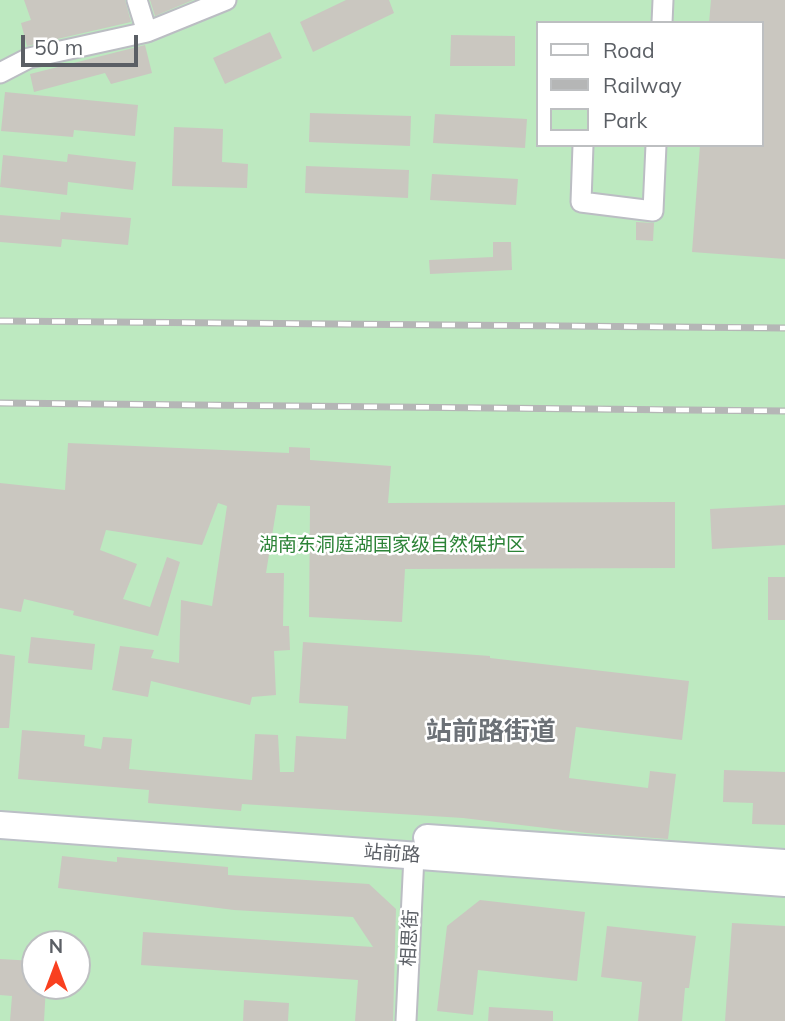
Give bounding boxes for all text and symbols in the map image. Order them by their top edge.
scale bar [24,21,142,65]
legend [536,21,764,147]
text: 50 m [34,34,83,60]
text: Road [603,37,654,63]
text: Railway [603,72,682,98]
text: Park [603,107,647,133]
park label: 湖南东洞庭湖国家级自然保护区 [259,534,525,556]
district label: 站前路街道 [426,716,556,748]
street label: 站前路 [363,841,421,867]
street label: 相思街 [397,909,423,967]
north arrow [21,930,91,1000]
text: N [49,934,63,958]

